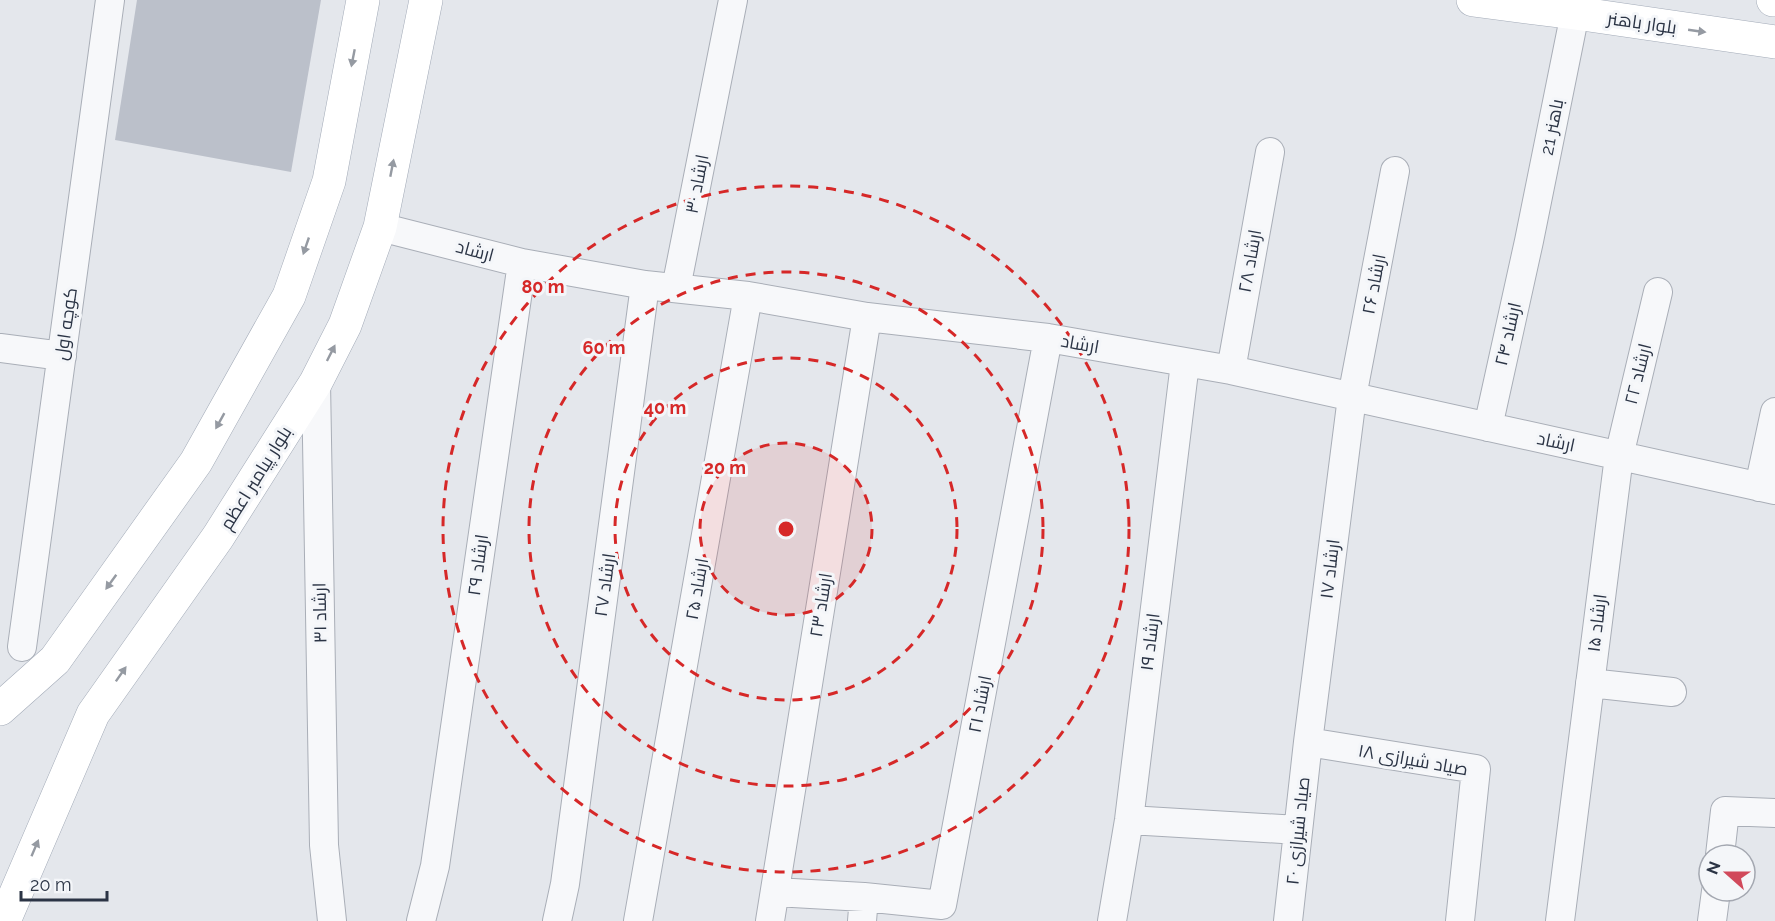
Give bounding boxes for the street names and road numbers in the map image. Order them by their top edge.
street label: بلوار باهنر [1605,7,1678,39]
street label: باهنر 21 [1536,97,1568,157]
street label: ارشاد ۳۰ [681,153,713,215]
street label: ارشاد ۲۸ [1234,228,1266,294]
street label: ارشاد [454,235,496,267]
street label: ارشاد ۲۶ [1357,252,1391,316]
street label: کوچه اول [50,286,83,362]
street label: ارشاد ۲۴ [1490,300,1526,368]
street label: ارشاد [1059,330,1101,358]
street label: ارشاد ۲۲ [1620,341,1656,407]
street label: بلوار پیامبر اعظم [215,422,297,534]
street label: ارشاد [1535,427,1577,457]
street label: ارشاد ۲۹ [463,533,493,597]
street label: ارشاد ۱۷ [1315,538,1345,600]
street label: ارشاد ۲۷ [590,552,620,618]
street label: ارشاد ۲۵ [681,556,713,622]
street label: ارشاد ۲۳ [805,571,837,639]
street label: ارشاد ۳۱ [308,582,332,644]
street label: ارشاد ۱۵ [1583,593,1611,653]
street label: ارشاد ۱۹ [1136,612,1164,672]
street label: ارشاد ۲۱ [964,673,996,735]
street label: صیاد شیرازی ۱۸ [1356,740,1470,780]
street label: صیاد شیرازی ۲۰ [1281,776,1315,886]

